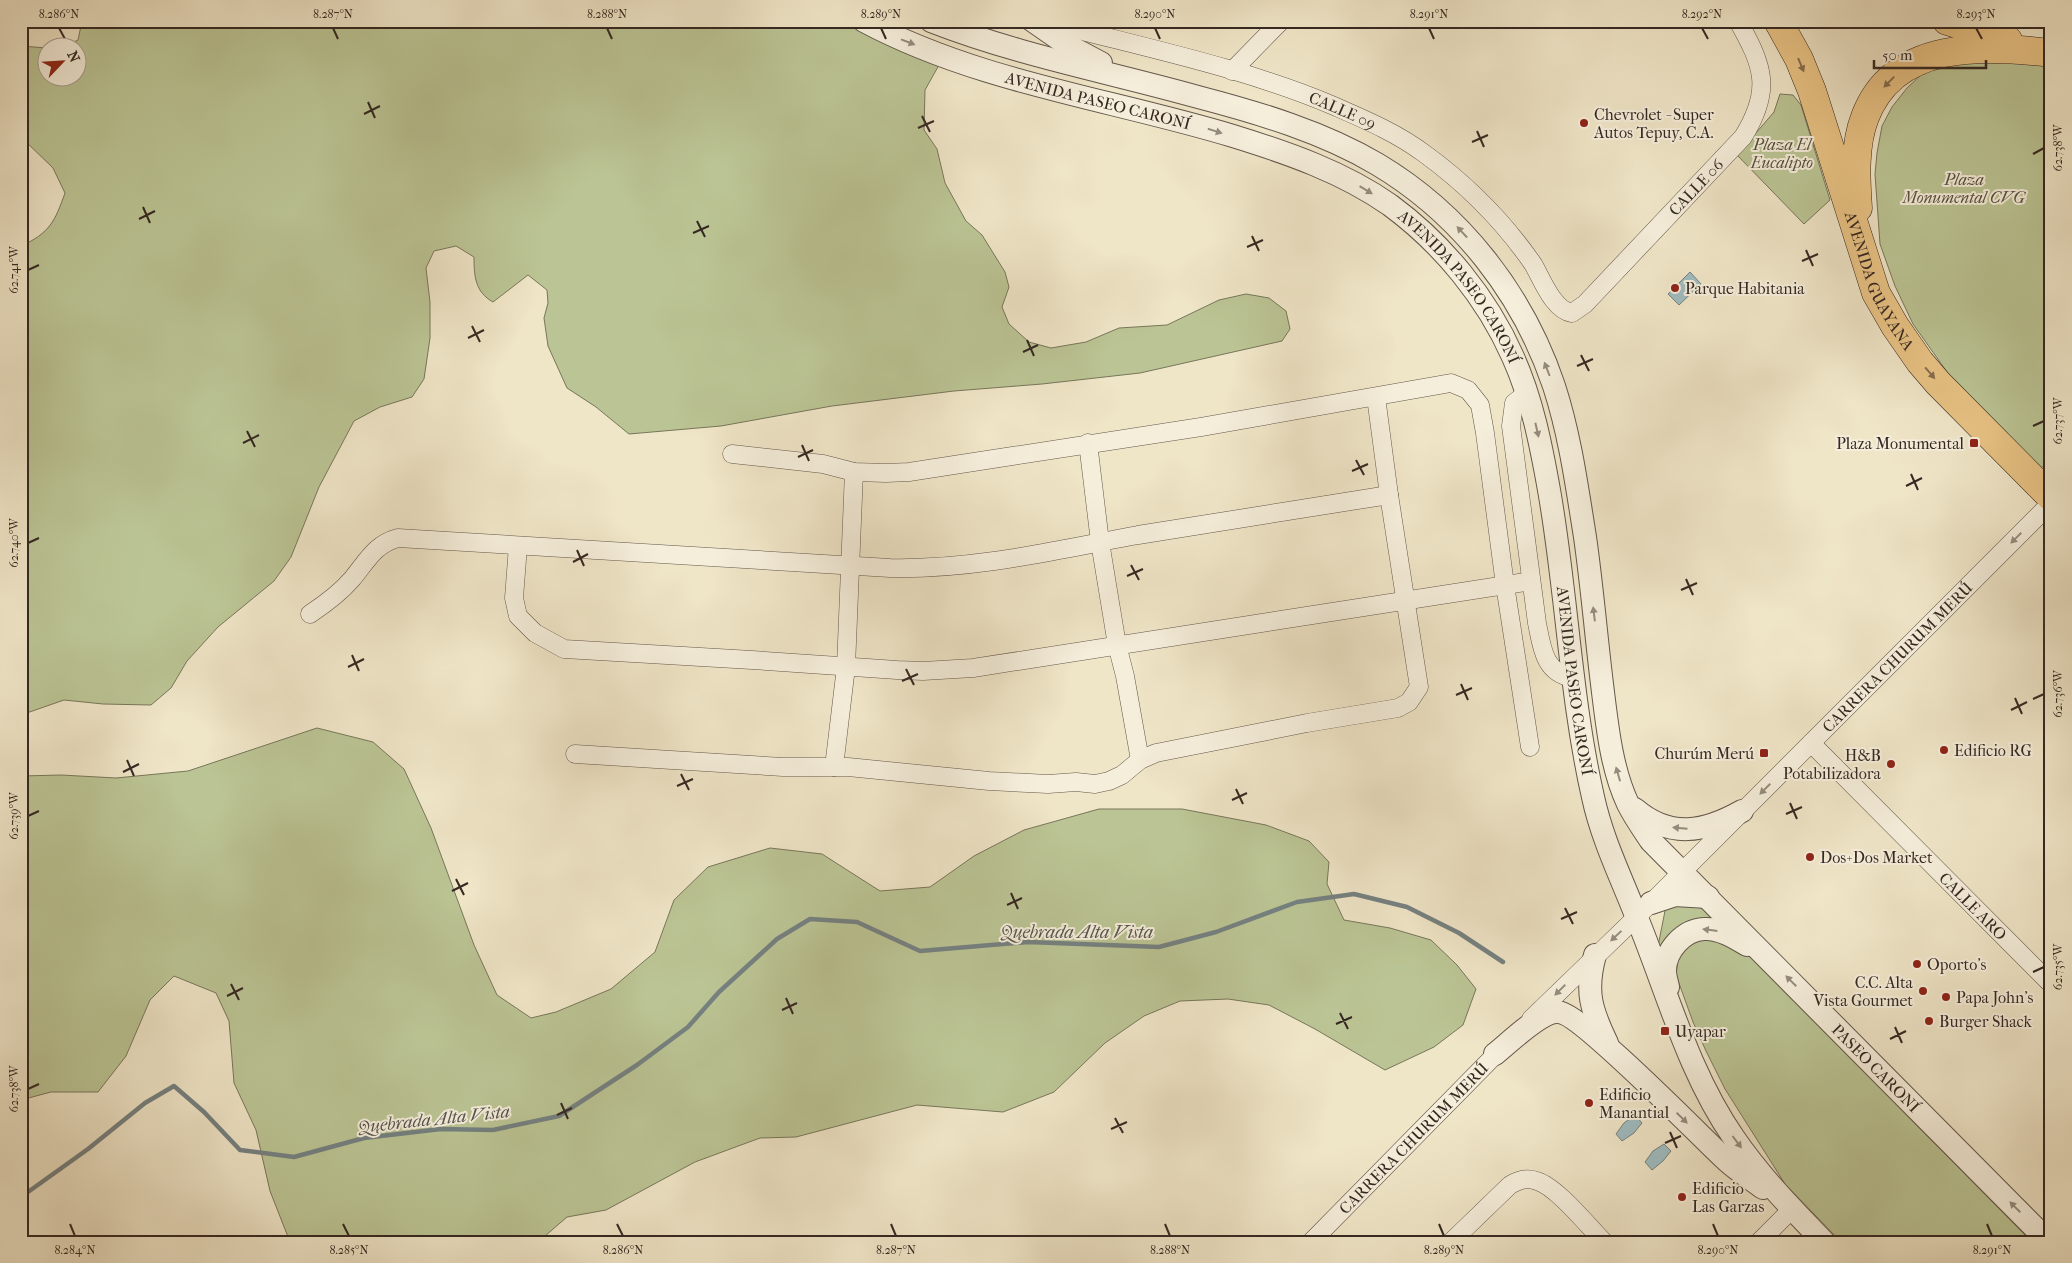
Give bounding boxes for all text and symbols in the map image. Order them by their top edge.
text: 8.286°N [39,7,79,21]
text: 8.287°N [313,7,353,21]
text: 8.288°N [587,7,627,21]
text: 8.289°N [861,7,901,21]
text: 8.290°N [1135,7,1175,21]
text: 8.291°N [1410,7,1448,21]
text: 8.292°N [1682,7,1722,21]
text: 8.293°N [1956,7,1996,21]
north arrow [38,38,88,88]
one-way arrow [901,38,916,46]
scale bar [1874,38,1987,70]
text: 50 m [1882,46,1913,64]
text: N [63,48,83,65]
one-way arrow [1797,57,1805,72]
street label: AVENIDA PASEO CARONÍ [1002,68,1194,134]
one-way arrow [1883,76,1895,88]
street label: CALLE 09 [1306,88,1379,133]
place label: Chevrolet - Super Autos Tepuy, C.A. [1593,105,1714,142]
marker: Chevrolet - Super Autos Tepuy, C.A. [1578,117,1590,129]
text: 62.738°W [2051,123,2065,172]
one-way arrow [1208,128,1223,135]
park label: Plaza El Eucalipto [1750,135,1813,172]
street label: CALLE 06 [1665,155,1728,220]
park label: Plaza Monumental CVG [1902,170,2026,207]
one-way arrow [1359,186,1373,195]
street label: AVENIDA PASEO CARONÍ [1393,205,1525,367]
street label: AVENIDA GUAYANA [1840,208,1918,355]
one-way arrow [1456,226,1468,238]
text: 62.741°W [7,245,21,294]
place label: Parque Habitania [1685,279,1805,298]
marker: Parque Habitania [1669,282,1681,294]
one-way arrow [1543,361,1550,376]
one-way arrow [1924,367,1936,379]
text: 62.737°W [2051,396,2065,444]
one-way arrow [1533,422,1541,437]
place label: Plaza Monumental [1836,434,1965,453]
marker: Plaza Monumental [1968,437,1980,449]
text: 62.740°W [7,517,21,568]
one-way arrow [2010,532,2022,544]
street label: CARRERA CHURUM MERÚ [1818,578,1977,736]
street label: AVENIDA PASEO CARONÍ [1553,584,1598,778]
one-way arrow [1590,605,1598,621]
text: 62.736°W [2051,669,2065,718]
place label: Edificio RG [1954,741,2032,760]
place label: Churúm Merú [1654,744,1754,763]
marker: Edificio RG [1938,744,1950,756]
place label: H&B Potabilizadora [1783,746,1882,783]
marker: Churúm Merú [1758,747,1770,759]
marker: H&B Potabilizadora [1885,758,1897,770]
one-way arrow [1613,767,1621,782]
one-way arrow [1759,782,1771,794]
text: 62.739°W [7,791,21,840]
one-way arrow [1672,824,1688,832]
place label: Dos+Dos Market [1820,848,1933,867]
marker: Dos+Dos Market [1804,851,1816,863]
street label: CALLE ARO [1935,869,2011,944]
water label: Quebrada Alta Vista [1000,922,1153,943]
one-way arrow [1702,926,1718,934]
one-way arrow [1610,930,1622,942]
text: 62.735°W [2051,943,2065,990]
place label: Oporto's [1927,955,1987,974]
marker: Oporto's [1911,958,1923,970]
place label: C.C. Alta Vista Gourmet [1812,973,1914,1010]
one-way arrow [1785,975,1797,987]
one-way arrow [1555,984,1567,996]
marker: C.C. Alta Vista Gourmet [1917,985,1929,997]
place label: Papa John's [1956,988,2034,1007]
marker: Papa John's [1940,991,1952,1003]
place label: Burger Shack [1939,1012,2033,1031]
marker: Burger Shack [1923,1015,1935,1027]
street label: PASEO CARONÍ [1828,1020,1925,1117]
place label: Uyapar [1675,1022,1726,1041]
marker: Uyapar [1659,1025,1671,1037]
street label: CARRERA CHURUM MERÚ [1335,1058,1493,1218]
text: 62.738°W [7,1064,21,1113]
place label: Edificio Manantial [1599,1085,1670,1122]
marker: Edificio Manantial [1583,1097,1595,1109]
water label: Quebrada Alta Vista [356,1101,511,1138]
one-way arrow [1676,1112,1688,1124]
one-way arrow [1732,1135,1743,1148]
place label: Edificio Las Garzas [1692,1179,1764,1216]
marker: Edificio Las Garzas [1676,1191,1688,1203]
one-way arrow [2009,1201,2021,1213]
text: 8.284°N [54,1243,96,1257]
text: 8.285°N [329,1243,369,1257]
text: 8.286°N [603,1243,643,1257]
text: 8.287°N [876,1243,916,1257]
text: 8.288°N [1150,1243,1190,1257]
text: 8.289°N [1424,1243,1464,1257]
text: 8.290°N [1698,1243,1738,1257]
text: 8.291°N [1973,1243,2011,1257]

